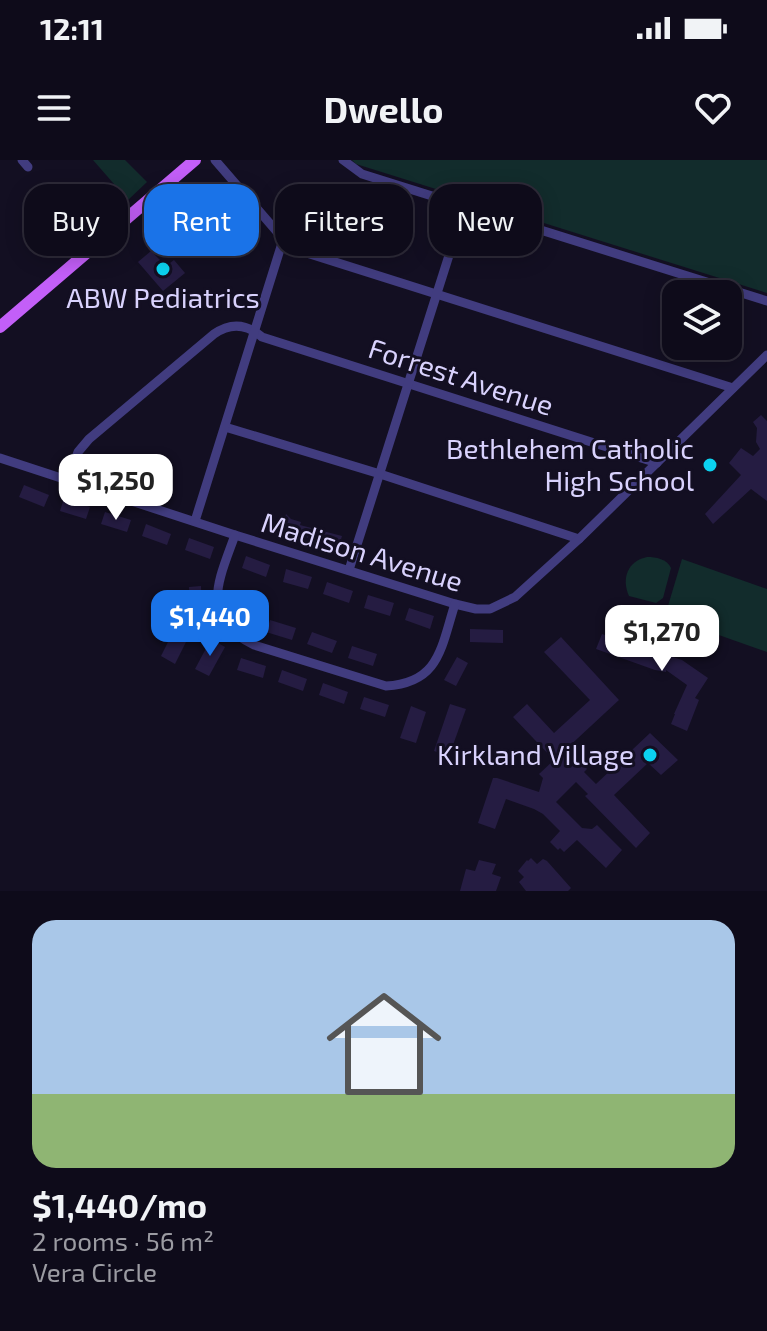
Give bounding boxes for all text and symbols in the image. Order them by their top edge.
text: 12:11 [40,10,104,46]
icon: menu [32,86,76,130]
icon: heart [691,86,735,130]
text: Dwello [323,87,444,130]
chip: Buy [24,184,128,256]
chip: Rent [144,184,259,256]
chip: Filters [275,184,413,256]
chip: New [429,184,542,256]
marker: ABW Pediatrics [154,260,172,278]
place label: ABW Pediatrics [66,280,260,314]
map controls [662,280,742,360]
button: layers [662,280,742,360]
street label: Forrest Avenue [365,330,558,422]
place label: Bethlehem Catholic High School [446,431,695,497]
pin: $1,250 [51,454,181,522]
marker: Bethlehem Catholic High School [701,456,719,474]
text: $1,250 [77,464,155,495]
street label: Madison Avenue [258,504,467,598]
pin: $1,440 [145,590,275,658]
text: $1,440 [169,600,251,631]
pin: $1,270 [597,605,727,673]
text: $1,270 [623,615,701,646]
place label: Kirkland Village [437,737,634,771]
marker: Kirkland Village [641,746,659,764]
icon: home [312,972,456,1116]
text: $1,440/mo [32,1184,207,1225]
text: 2 rooms · 56 m² [32,1225,214,1256]
text: Vera Circle [32,1256,157,1287]

